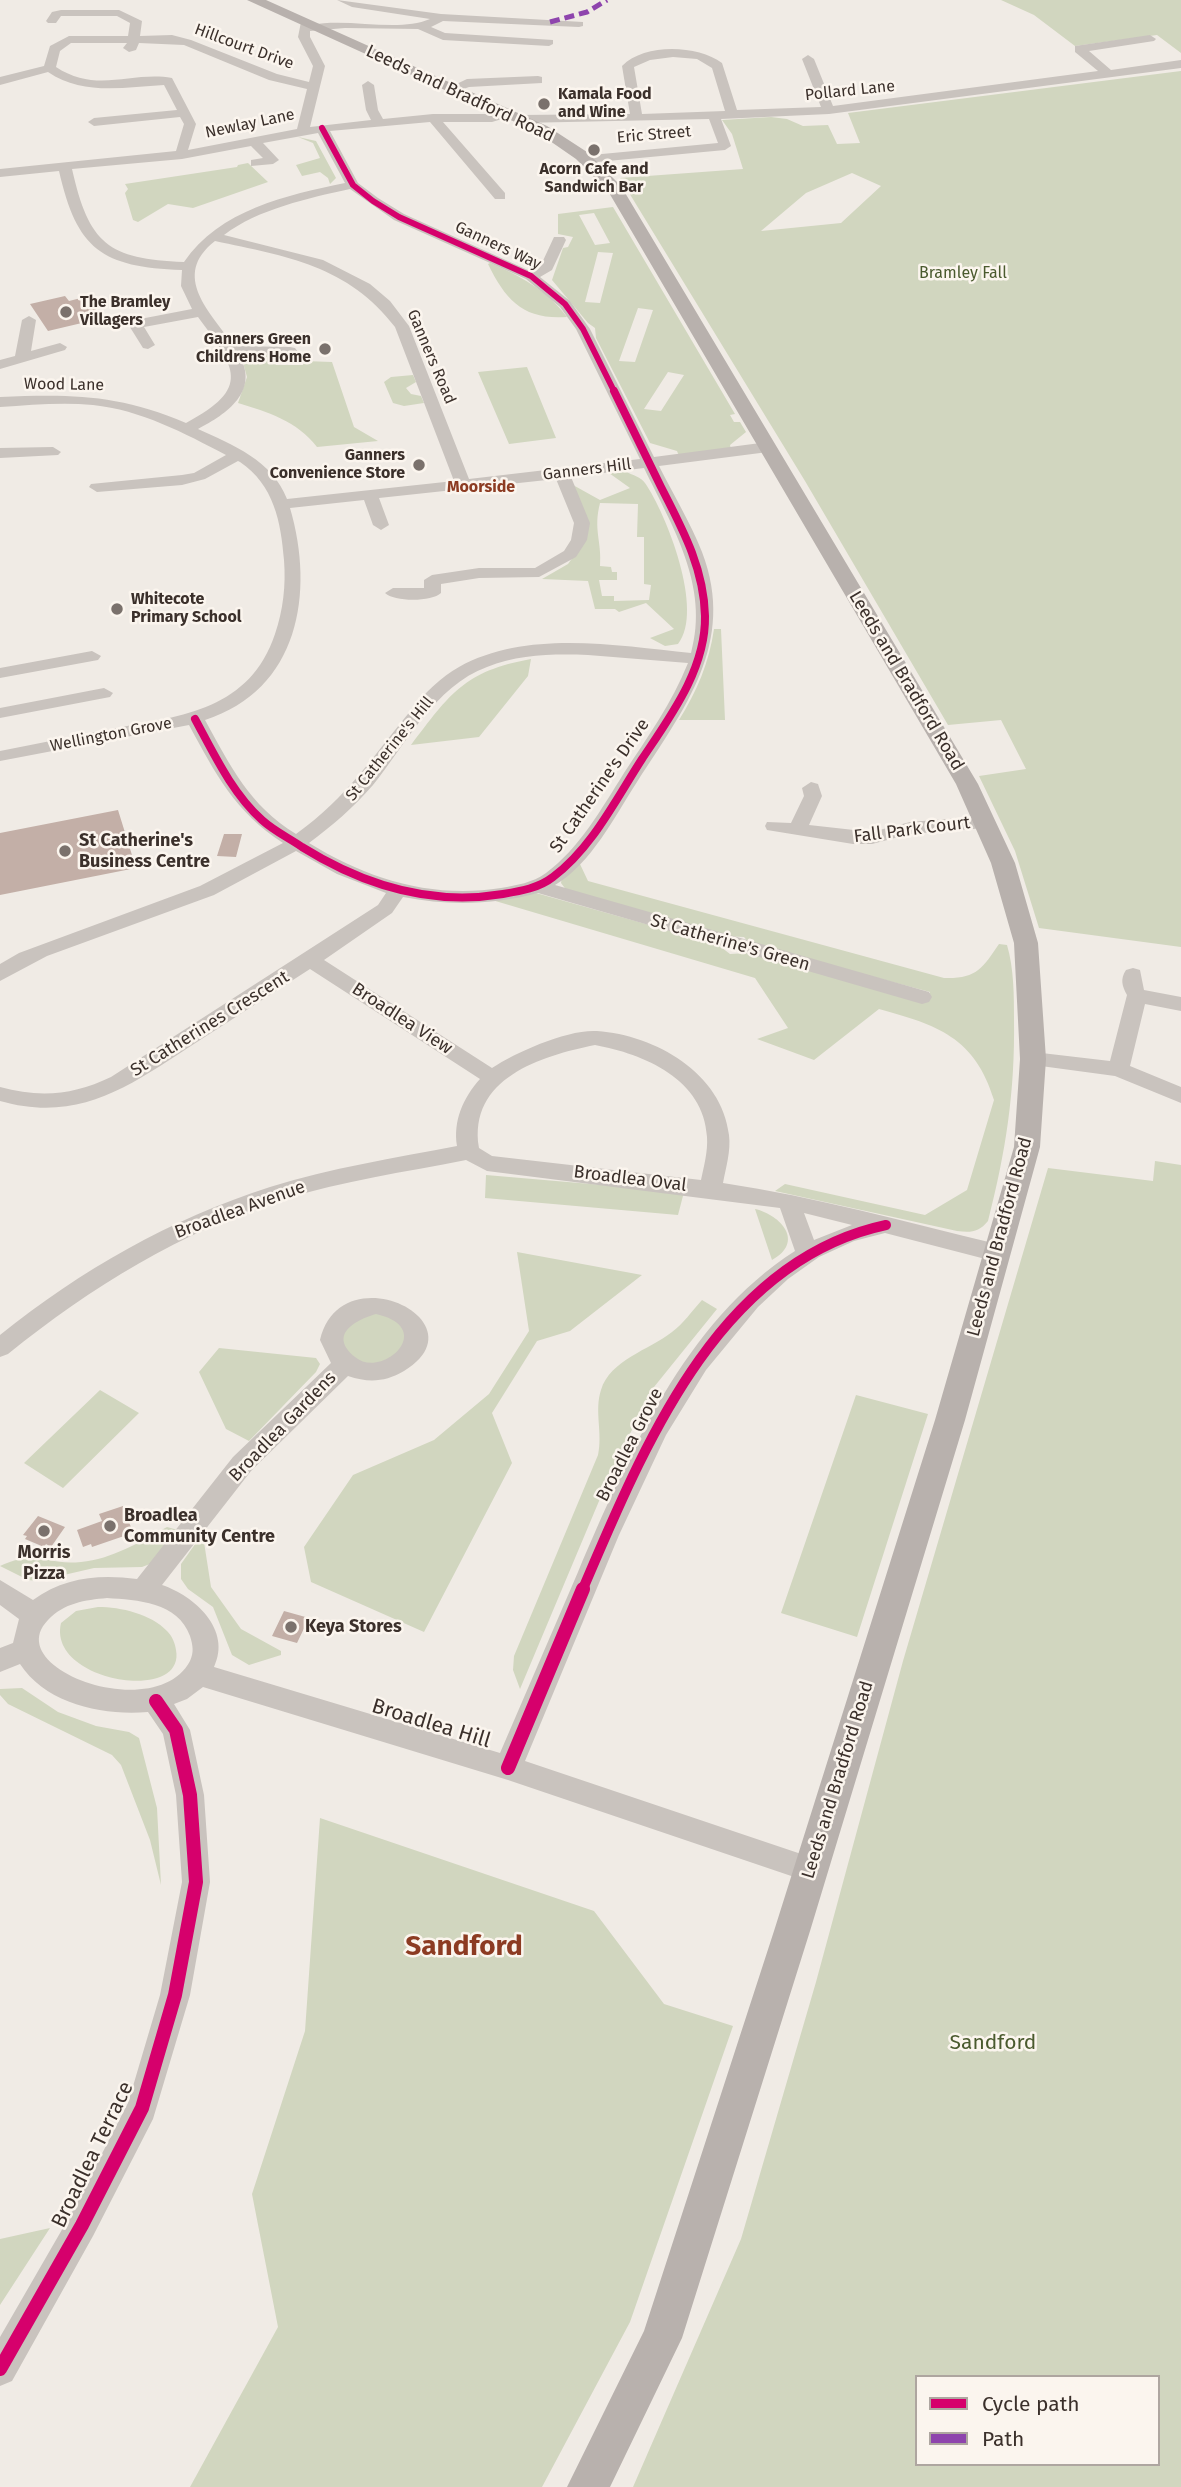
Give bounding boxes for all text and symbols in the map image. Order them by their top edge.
street label: Hillcourt Drive [192,20,296,74]
street label: Leeds and Bradford Road [362,41,558,147]
street label: Pollard Lane [804,77,896,105]
place label: Kamala Food and Wine [558,85,652,123]
marker: Kamala Food and Wine [536,96,552,112]
street label: Newlay Lane [204,105,296,143]
street label: Eric Street [616,122,692,148]
marker: Acorn Cafe and Sandwich Bar [586,142,602,158]
place label: Acorn Cafe and Sandwich Bar [539,160,649,198]
street label: Ganners Way [452,218,544,274]
park label: Bramley Fall [919,264,1007,284]
place label: The Bramley Villagers [80,293,170,331]
marker: The Bramley Villagers [58,304,74,320]
street label: Ganners Road [402,307,460,407]
place label: Ganners Green Childrens Home [196,330,311,368]
marker: Ganners Green Childrens Home [317,341,333,357]
street label: Wood Lane [24,375,104,395]
place label: Ganners Convenience Store [270,446,405,484]
street label: Ganners Hill [542,455,632,485]
marker: Ganners Convenience Store [411,457,427,473]
district label: Moorside [447,478,515,498]
street label: Leeds and Bradford Road [844,587,968,775]
place label: Whitecote Primary School [131,590,241,628]
marker: Whitecote Primary School [109,601,125,617]
street label: St Catherine's Hill [342,693,438,805]
street label: Wellington Grove [49,714,173,756]
street label: St Catherine's Drive [546,715,654,857]
street label: Fall Park Court [853,812,971,848]
place label: St Catherine's Business Centre [79,830,210,872]
marker: St Catherine's Business Centre [57,843,73,859]
street label: St Catherine's Green [648,910,812,976]
street label: St Catherines Crescent [127,966,293,1082]
street label: Broadlea View [348,979,456,1059]
street label: Leeds and Bradford Road [963,1135,1037,1339]
street label: Broadlea Oval [572,1161,688,1197]
street label: Broadlea Avenue [172,1176,308,1244]
street label: Broadlea Gardens [225,1367,341,1487]
street label: Broadlea Grove [592,1385,668,1505]
place label: Broadlea Community Centre [124,1505,275,1548]
marker: Broadlea Community Centre [102,1518,118,1534]
marker: Morris Pizza [36,1523,52,1539]
place label: Morris Pizza [18,1542,70,1584]
place label: Keya Stores [305,1616,402,1638]
marker: Keya Stores [283,1619,299,1635]
street label: Leeds and Bradford Road [798,1679,878,1881]
street label: Broadlea Hill [368,1694,494,1754]
district label: Sandford [405,1930,523,1964]
park label: Sandford [950,2030,1036,2056]
street label: Broadlea Terrace [47,2078,139,2232]
legend [915,2375,1160,2466]
text: Cycle path [982,2391,1080,2417]
text: Path [982,2426,1024,2452]

